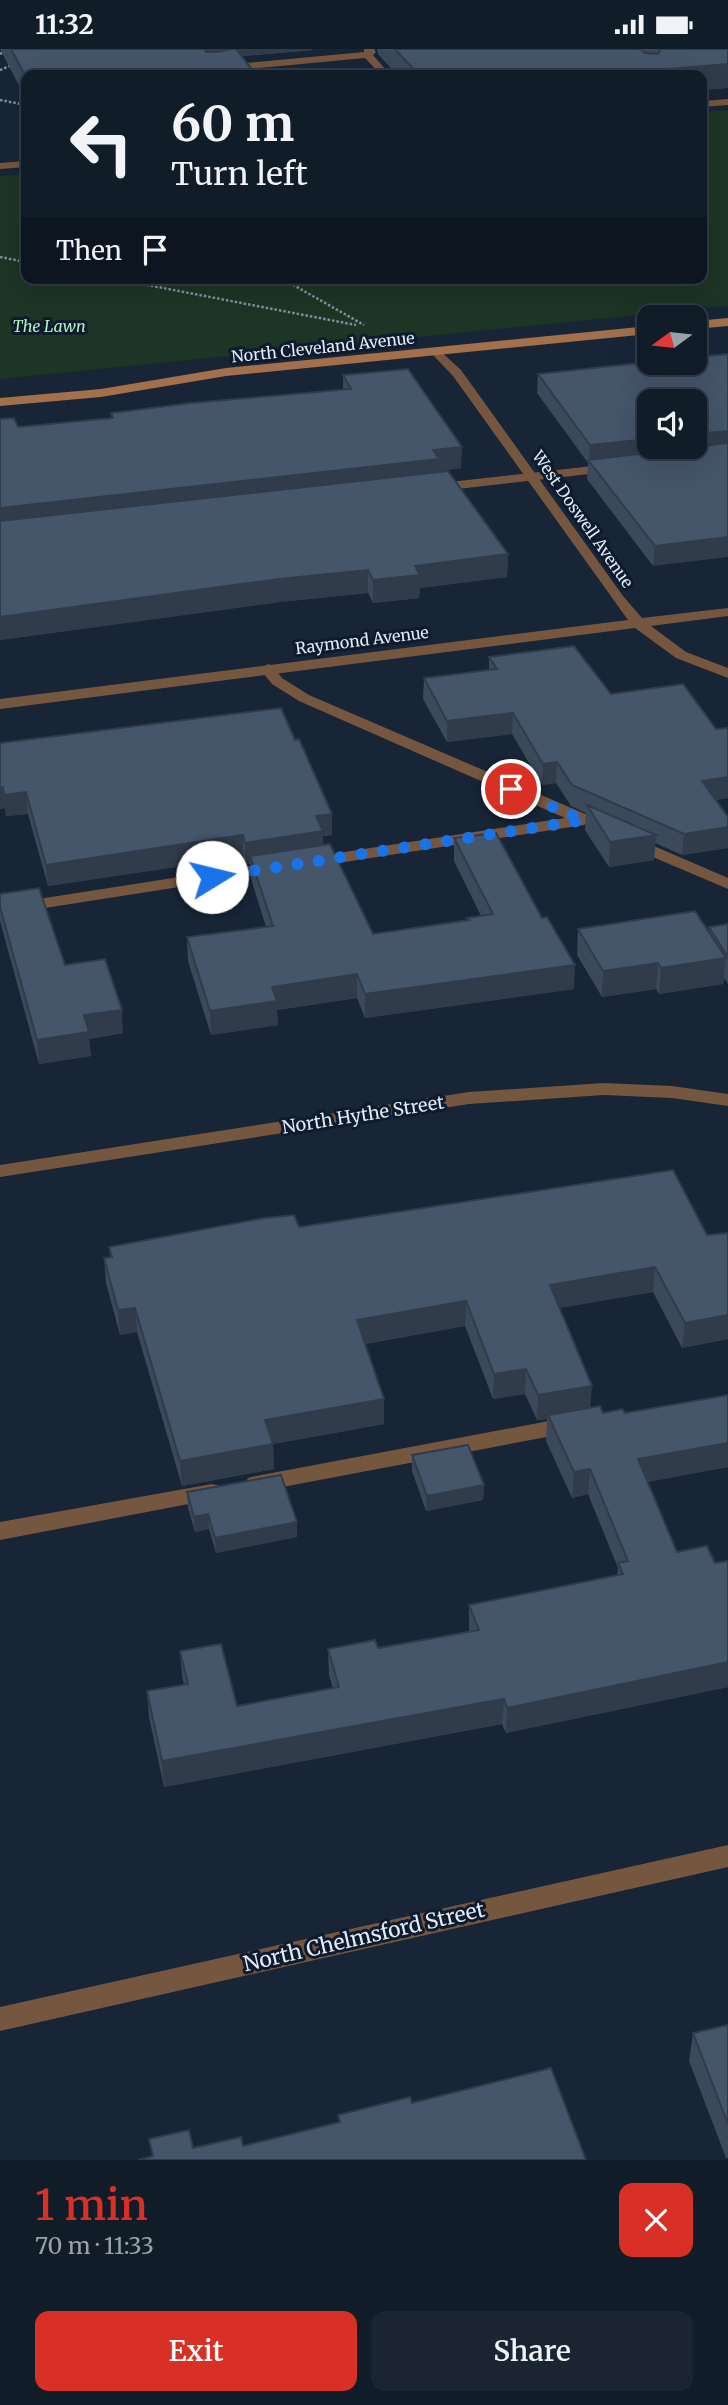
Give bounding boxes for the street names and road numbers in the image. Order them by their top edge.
street label: North Cleveland Avenue [230,327,416,367]
street label: West Doswell Avenue [528,446,638,591]
street label: Raymond Avenue [294,622,430,658]
street label: North Hythe Street [280,1090,446,1139]
street label: North Chelmsford Street [241,1896,487,1977]

